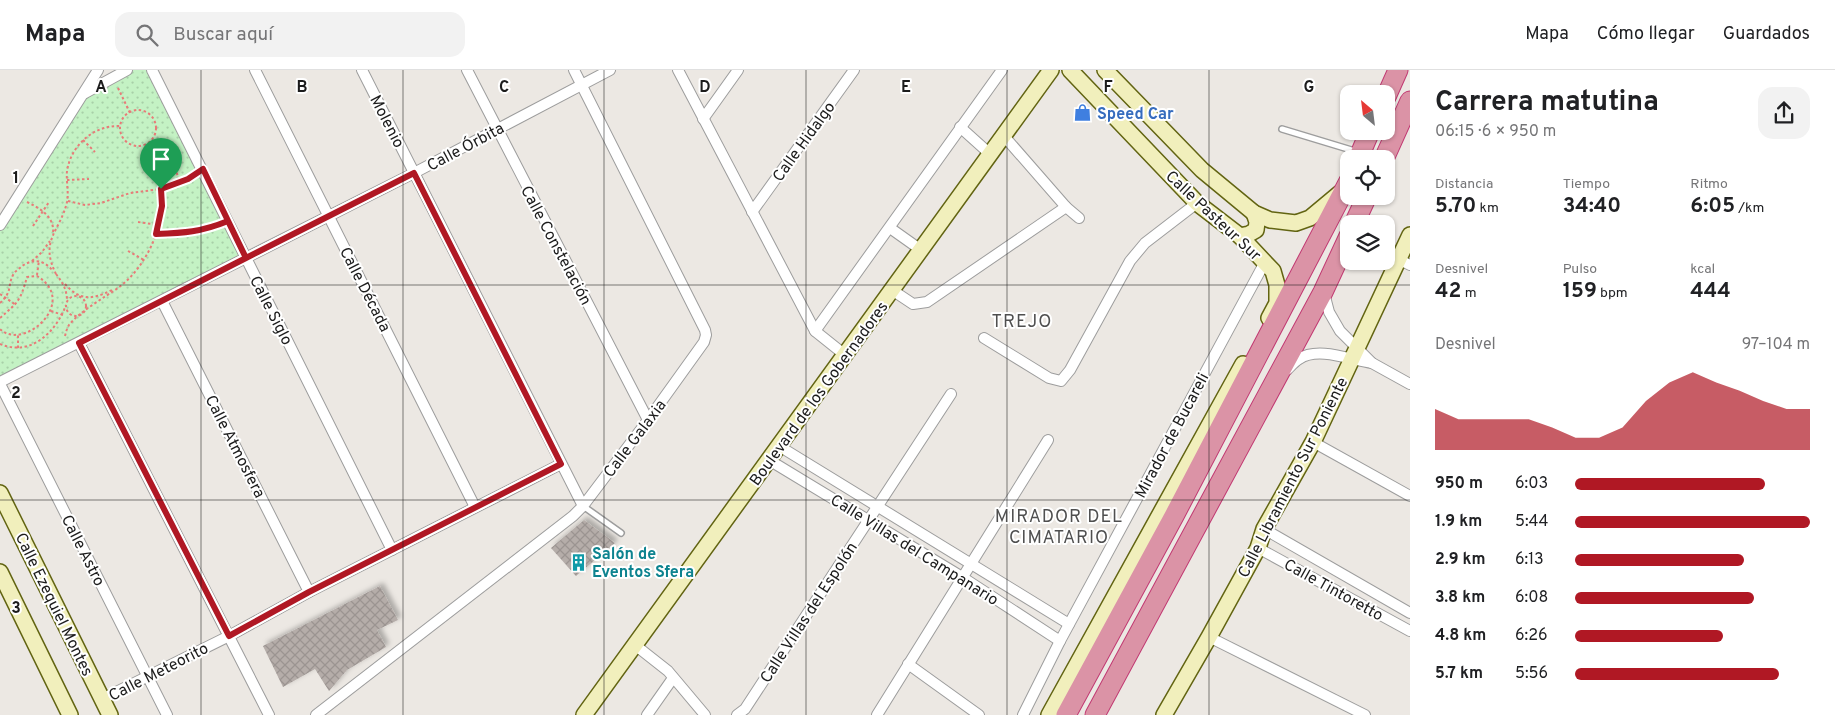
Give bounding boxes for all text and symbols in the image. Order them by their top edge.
search box [115,12,465,57]
text: Mapa [25,20,85,50]
icon: search [133,21,161,49]
text: Buscar aquí [173,23,273,47]
text: Mapa [1525,23,1569,46]
text: Cómo llegar [1597,23,1695,46]
text: Guardados [1723,23,1810,46]
text: A [95,78,107,98]
text: B [296,78,308,98]
text: C [499,78,509,98]
text: D [699,78,711,98]
text: E [901,78,911,98]
text: F [1103,78,1113,98]
text: G [1304,78,1314,98]
north arrow [1340,85,1395,140]
map controls [1340,85,1395,270]
text: Carrera matutina [1435,85,1659,121]
button: share [1758,87,1810,139]
street label: Molenio [364,92,408,152]
street label: Calle Hidalgo [769,98,840,186]
shop icon: Speed Car [1073,103,1093,123]
place label: Speed Car [1097,105,1174,125]
street label: Calle Órbita [423,117,508,176]
text: 06:15 · 6 × 950 m [1435,122,1556,142]
pin [140,138,182,189]
icon: arrive [147,145,175,173]
button: locate [1340,150,1395,205]
street label: Calle Pasteur Sur [1161,167,1265,266]
text: 1 [13,169,19,189]
text: Distancia [1435,176,1493,193]
text: Tiempo [1563,176,1610,193]
text: Ritmo [1690,176,1728,193]
street label: Calle Constelación [515,183,595,309]
text: 5.70 [1435,193,1476,220]
text: 34:40 [1563,193,1621,220]
text: 6:05 [1690,193,1735,220]
text: km [1476,200,1499,217]
text: /km [1735,200,1764,217]
button: layers [1340,215,1395,270]
street label: Calle Década [334,244,394,336]
text: Desnivel [1435,261,1488,278]
text: Pulso [1563,261,1597,278]
text: kcal [1690,261,1715,278]
street label: Calle Siglo [244,273,296,349]
text: 42 [1435,278,1461,305]
text: 159 [1563,278,1597,305]
text: 444 [1690,278,1731,305]
text: m [1461,285,1477,302]
text: bpm [1597,285,1628,302]
street label: Boulevard de los Gobernadores [746,298,893,490]
district label: TREJO [992,311,1052,334]
text: Desnivel [1435,335,1496,355]
text: 97–104 m [1742,335,1810,355]
street label: Mirador de Bucareli [1131,370,1214,502]
street label: Calle Libramiento Sur Poniente [1234,374,1353,582]
text: 2 [11,384,21,404]
street label: Calle Atmosfera [200,392,269,502]
street label: Calle Galaxia [600,396,671,482]
text: 950 m [1435,474,1483,494]
text: 6:03 [1515,474,1548,494]
street label: Calle Villas del Campanario [826,491,1002,611]
district label: MIRADOR DEL CIMATARIO [995,506,1123,550]
street label: Calle Astro [56,512,109,590]
text: 1.9 km [1435,512,1482,532]
text: 5:44 [1515,512,1548,532]
street label: Calle Ezequiel Montes [10,530,97,680]
street label: Calle Villas del Espolón [757,539,863,687]
place label: Salón de Eventos Sfera [592,545,694,583]
text: 2.9 km [1435,550,1486,570]
text: 6:13 [1515,550,1544,570]
building icon: Salón de Eventos Sfera [568,552,588,572]
street label: Calle Tintoretto [1280,555,1386,626]
text: 3.8 km [1435,588,1485,608]
text: 6:08 [1515,588,1548,608]
text: 3 [11,599,21,619]
text: 4.8 km [1435,626,1486,646]
text: 6:26 [1515,626,1548,646]
street label: Calle Meteorito [106,639,212,707]
text: 5.7 km [1435,664,1483,684]
text: 5:56 [1515,664,1548,684]

